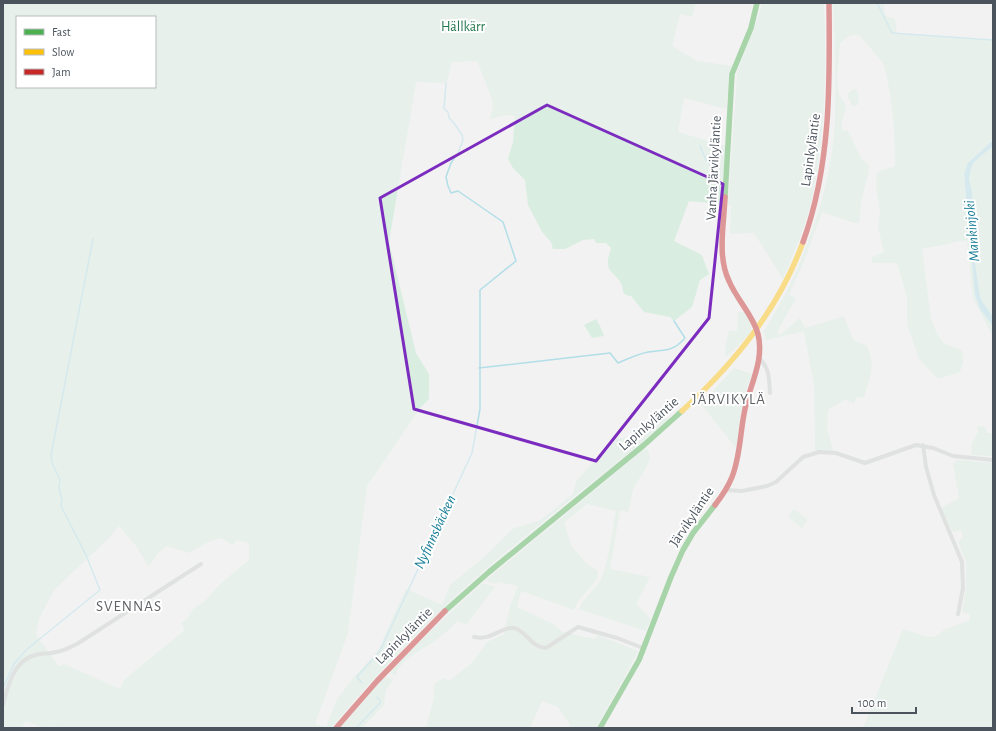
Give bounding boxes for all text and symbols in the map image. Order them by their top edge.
legend [16,16,156,88]
park label: Hällkärr [441,20,486,34]
text: Fast [52,26,71,38]
text: Slow [52,46,74,58]
text: Jam [52,66,71,78]
street label: Lapinkyläntie [799,113,823,187]
street label: Vanha Järvikyläntie [704,115,724,221]
water label: Mankinjoki [962,200,982,262]
district label: JÄRVIKYLÄ [692,391,766,407]
street label: Lapinkyläntie [617,395,681,453]
street label: Järvikyläntie [667,485,717,549]
water label: Nyfinnsbäcken [411,493,459,571]
district label: SVENNAS [96,599,162,614]
street label: Lapinkyläntie [373,605,435,667]
scale bar [852,689,916,715]
text: 100 m [858,697,886,709]

